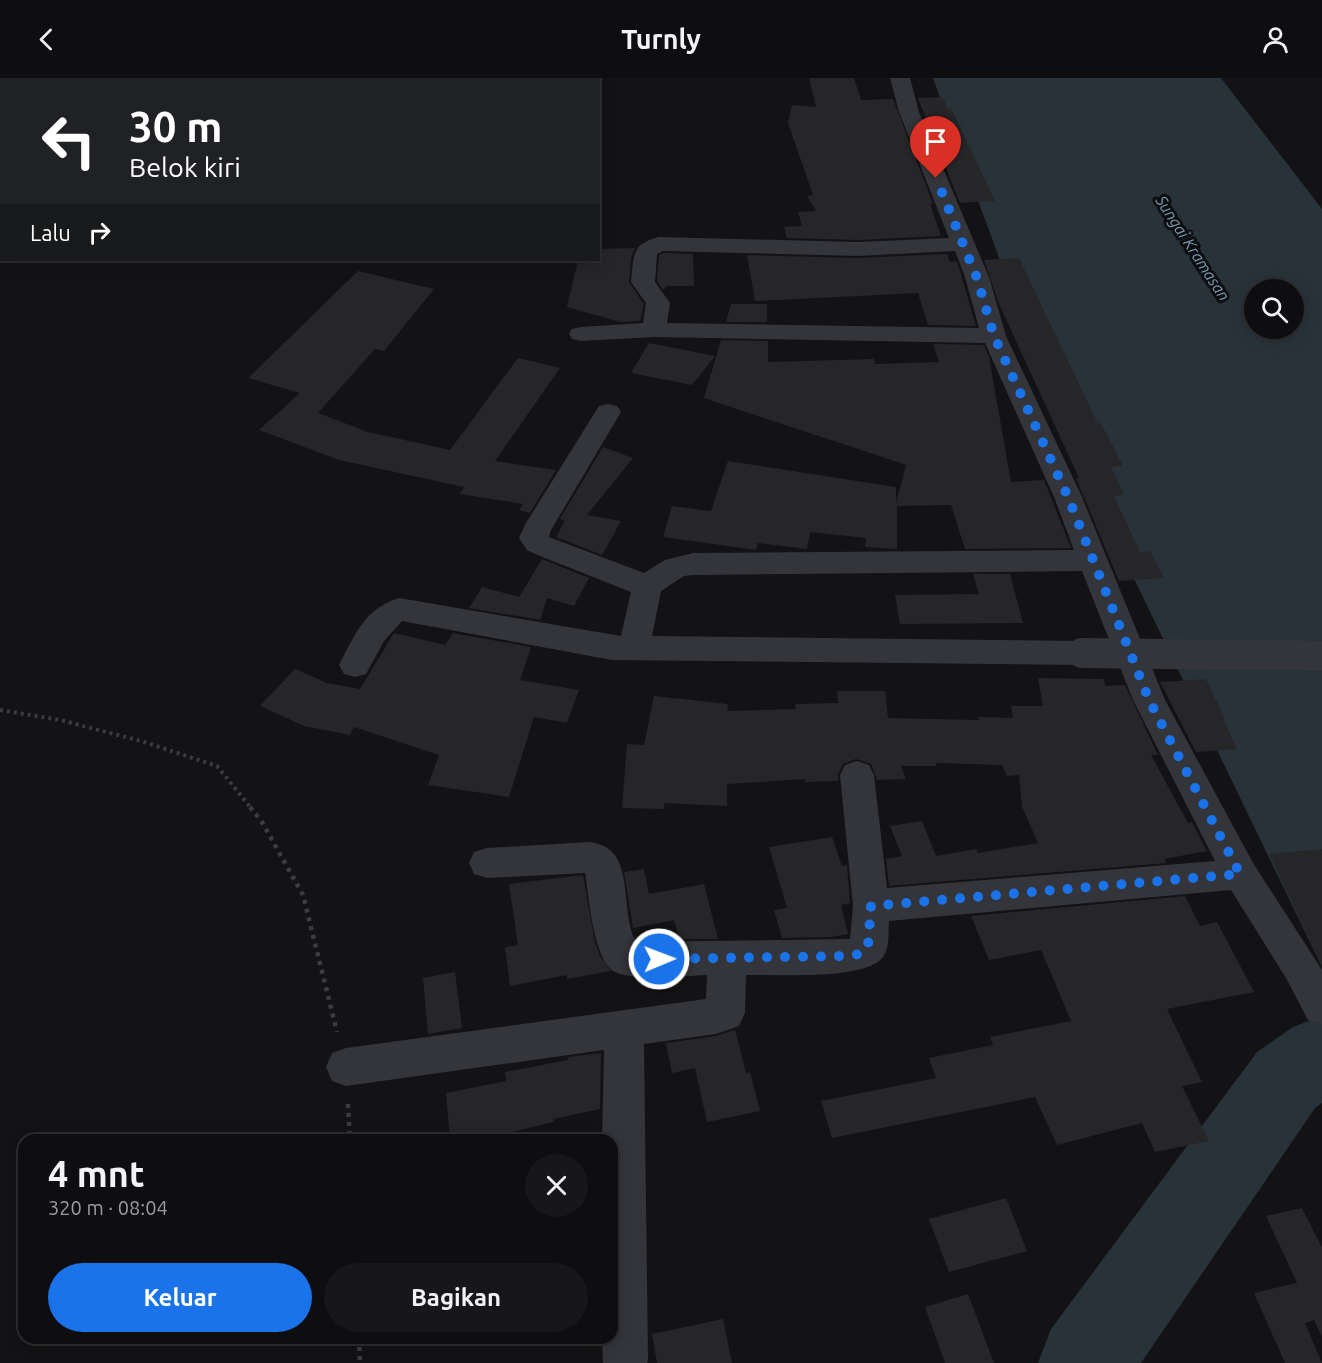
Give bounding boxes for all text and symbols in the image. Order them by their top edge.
icon: back [30,23,63,56]
icon: person [1259,23,1292,56]
text: Turnly [621,24,701,54]
icon: left [30,102,108,180]
text: 30 m [129,103,223,150]
pin [910,116,961,178]
icon: arrive [919,125,952,158]
text: Belok kiri [129,152,241,182]
water label: Sungai Kramasan [1152,191,1234,304]
icon: right [83,216,116,249]
text: Lalu [30,220,71,245]
map controls [1244,279,1304,339]
button: search [1244,279,1304,339]
position arrow [627,927,691,991]
text: 4 mnt [48,1153,144,1194]
button: close [525,1154,588,1217]
text: 320 m · 08:04 [48,1196,168,1219]
button: Keluar [48,1263,312,1332]
button: Bagikan [324,1263,588,1332]

